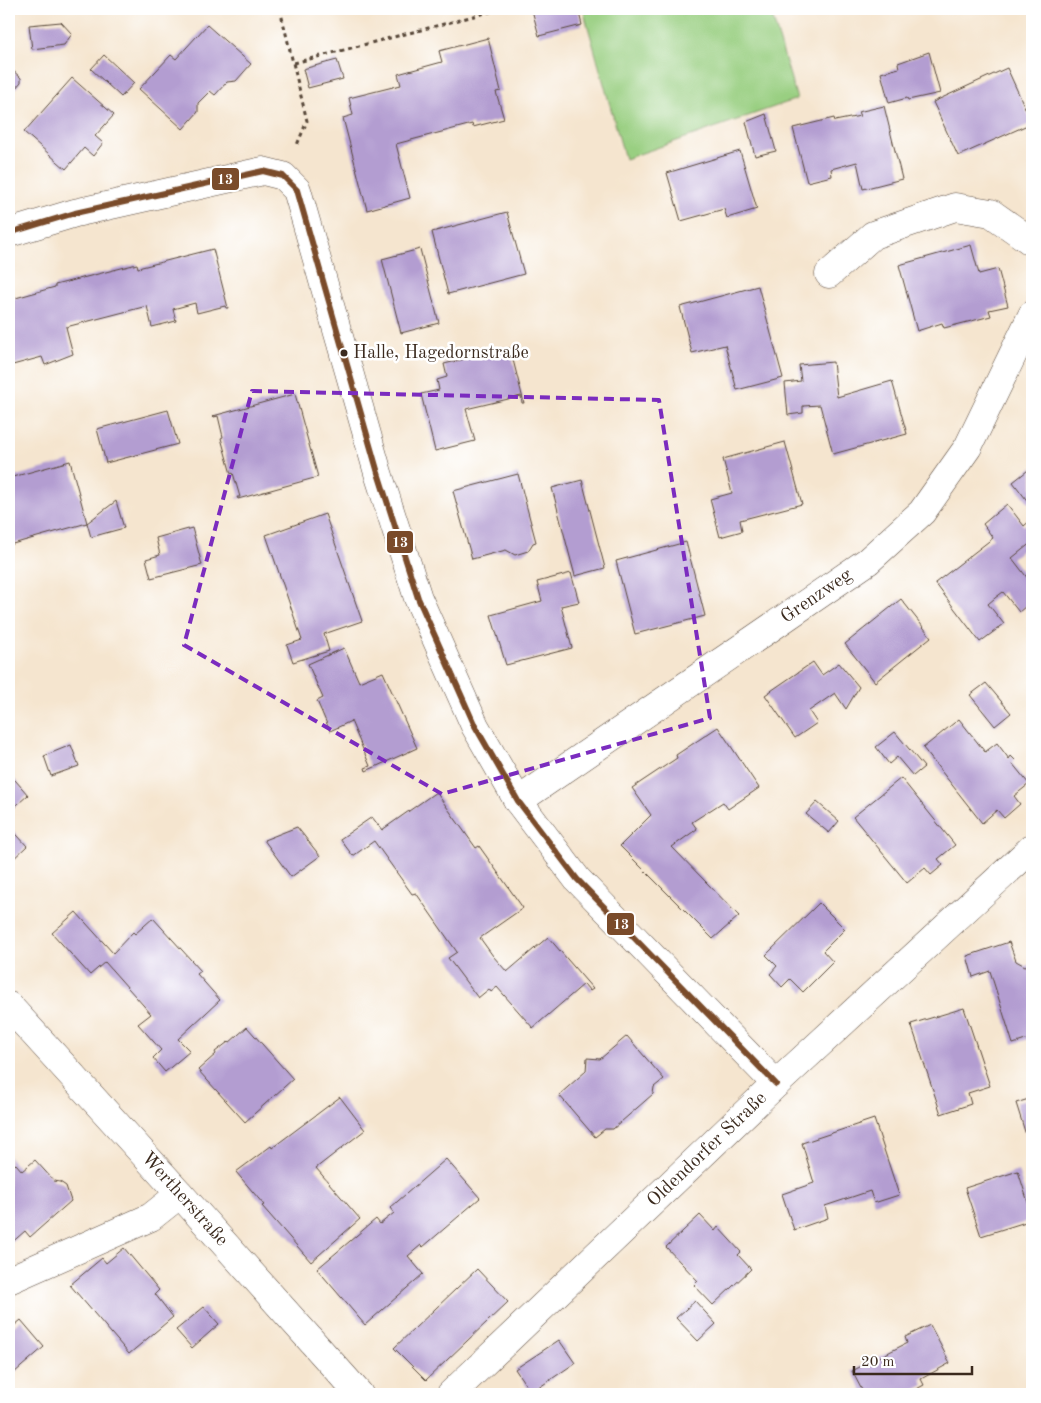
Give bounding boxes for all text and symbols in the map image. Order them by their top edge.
line badge: 13 [211,167,240,191]
text: 13 [217,173,233,187]
place label: Halle, Hagedornstraße [353,344,529,362]
marker: Halle, Hagedornstraße [339,348,349,358]
line badge: 13 [386,530,414,554]
text: 13 [392,536,408,550]
street label: Grenzweg [777,565,856,627]
line badge: 13 [606,912,635,936]
text: 13 [613,918,629,932]
street label: Oldendorfer Straße [644,1089,771,1211]
street label: Wertherstraße [137,1149,231,1250]
scale bar [854,1343,971,1375]
text: 20 m [861,1355,895,1370]

